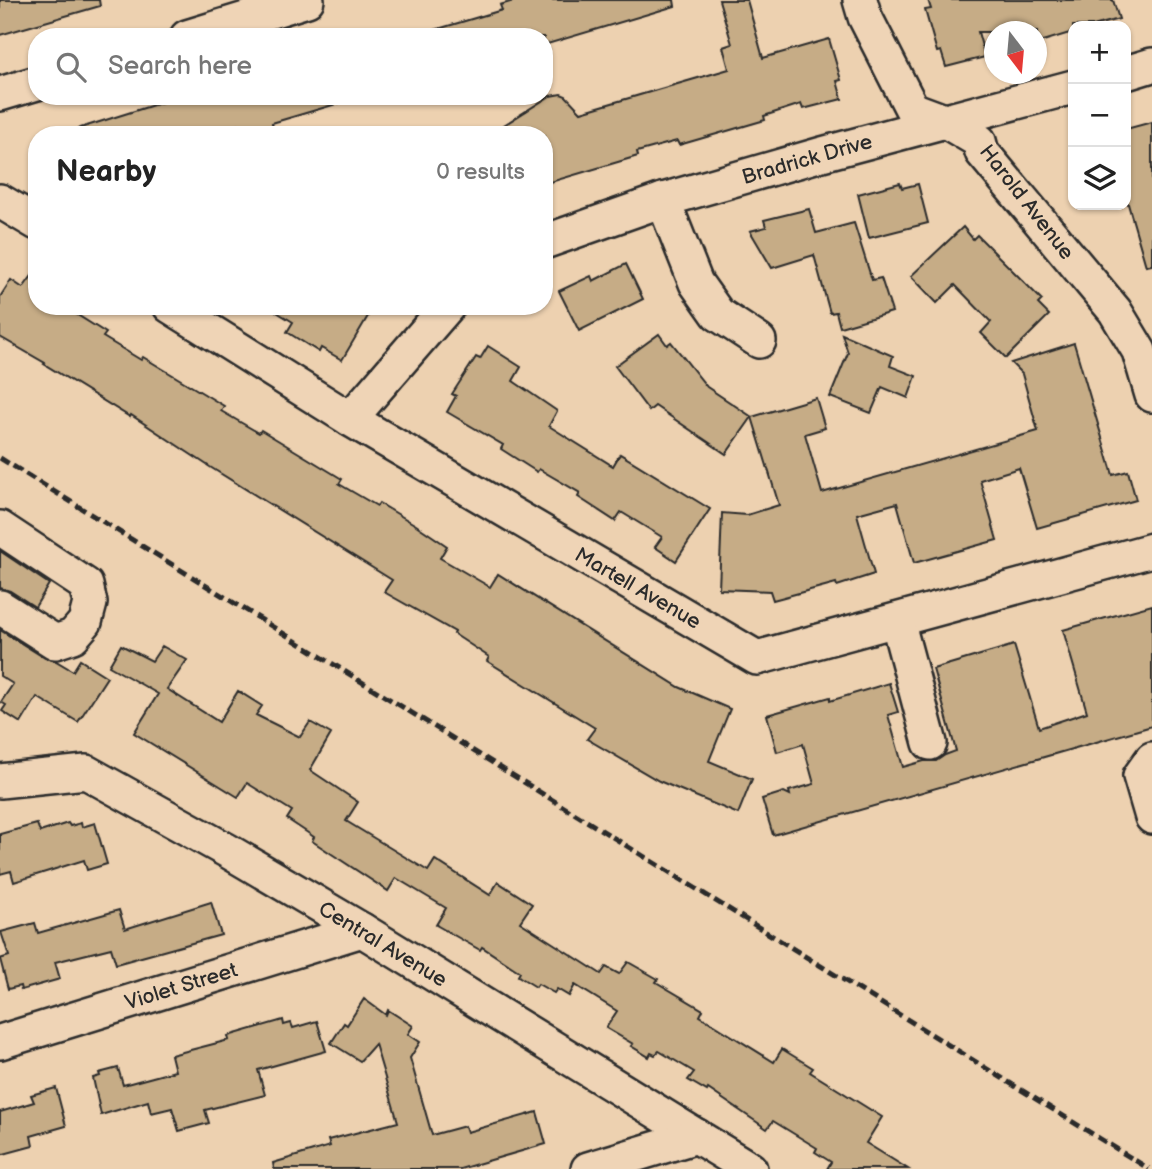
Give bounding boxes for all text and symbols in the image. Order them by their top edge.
north arrow [984,21,1047,84]
map controls [1068,21,1131,210]
button: + [1068,21,1131,84]
search box [28,28,553,105]
icon: search [52,48,90,86]
text: Search here [108,51,252,82]
button: − [1068,84,1131,147]
street label: Bradrick Drive [739,129,875,190]
street label: Harold Avenue [974,140,1079,265]
button: layers [1068,147,1131,210]
text: Nearby [56,154,156,190]
text: 0 results [436,158,525,186]
street label: Martell Avenue [570,542,705,635]
street label: Central Avenue [314,896,452,993]
street label: Violet Street [122,957,241,1015]

